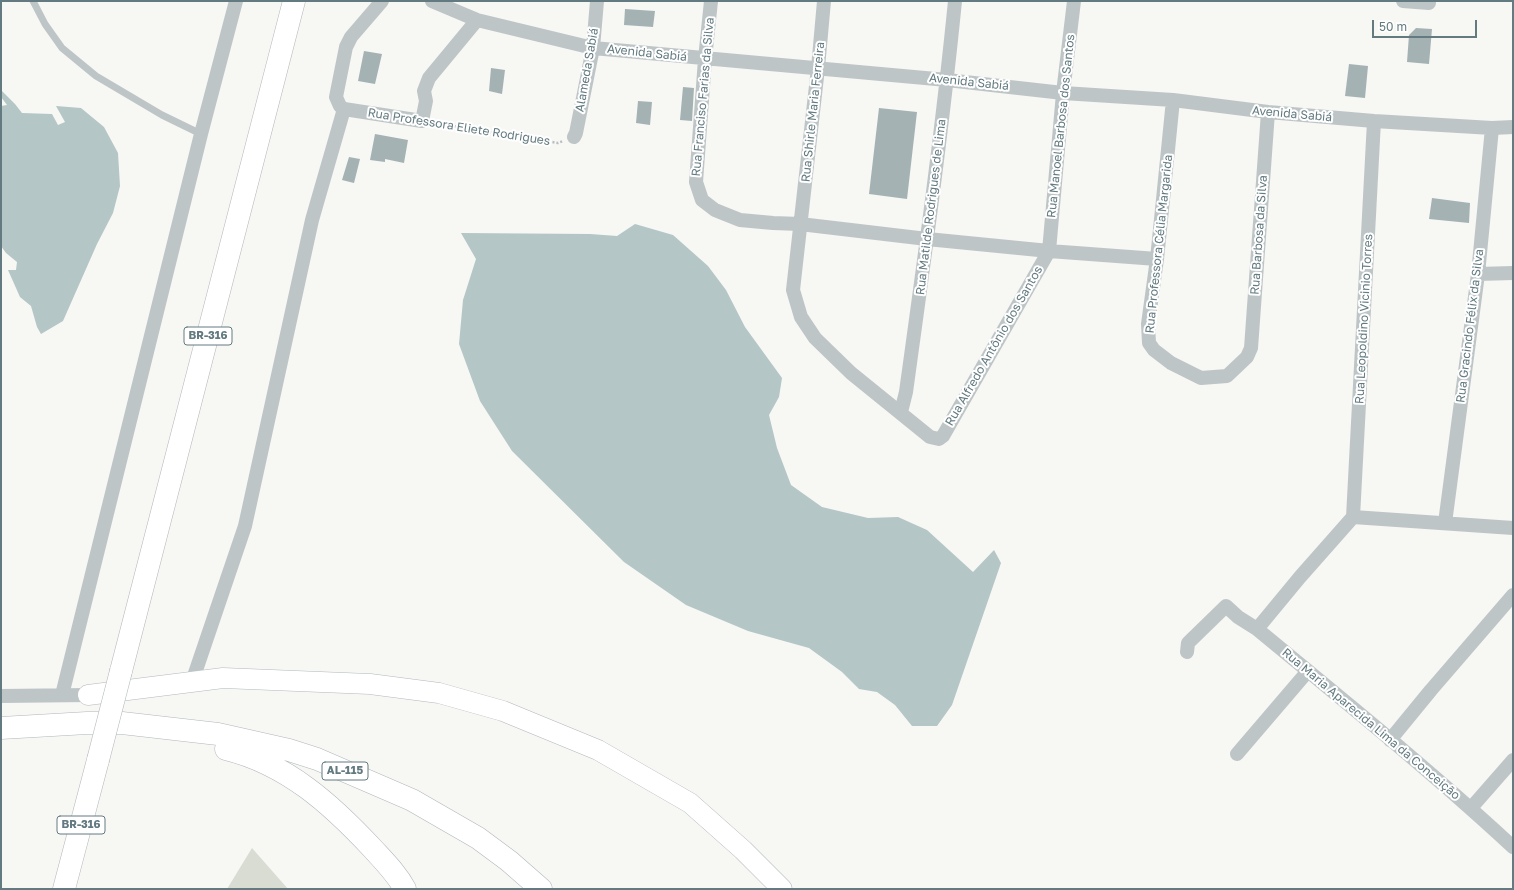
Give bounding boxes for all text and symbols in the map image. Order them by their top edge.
scale bar [1374,12,1479,38]
street label: Rua Franciso Farias da Silva [689,17,717,177]
text: 50 m [1379,19,1407,34]
street label: Alameda Sabiá [573,27,601,113]
street label: Rua Manoel Barbosa dos Santos [1044,33,1078,219]
street label: Rua Shirle Maria Ferreira [798,41,828,183]
street label: Avenida Sabiá [606,42,688,64]
street label: Avenida Sabiá [928,71,1010,93]
street label: Avenida Sabiá [1251,103,1333,125]
street label: Rua Professora Eliete Rodrigues [367,105,551,149]
street label: Rua Matilde Rodrigues de Lima [913,118,949,296]
street label: Rua Professora Célia Margarida [1142,154,1176,334]
street label: Rua Barbosa da Silva [1248,175,1270,295]
street label: Rua Leopoldino Vicinio Torres [1352,234,1376,404]
street label: Rua Gracindo Félix da Silva [1453,248,1487,404]
street label: Rua Alfredo Antônio dos Santos [942,264,1046,428]
road number: BR-316 [184,327,232,345]
street label: Rua Maria Aparecida Lima da Conceição [1279,645,1463,803]
road number: AL-115 [322,762,368,780]
road number: BR-316 [57,816,105,834]

